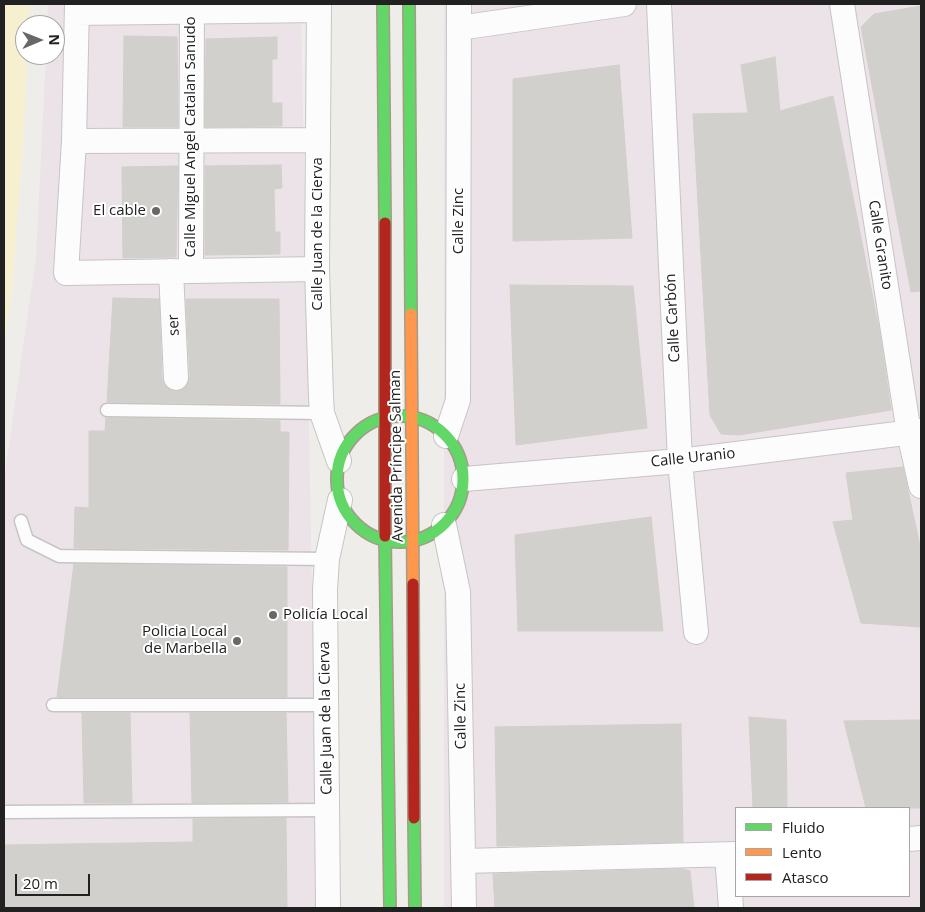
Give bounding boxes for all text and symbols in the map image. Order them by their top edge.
north arrow [15,15,65,65]
street label: Calle Miguel Angel Catalan Sanudo [182,16,200,258]
text: N [45,34,64,46]
street label: Calle Juan de la Cierva [309,157,327,311]
street label: Calle Zinc [450,188,468,254]
street label: Calle Granito [864,199,896,291]
place label: El cable [93,202,146,220]
marker: El cable [150,205,162,217]
street label: Calle Carbón [662,273,684,363]
street label: ser [165,314,183,336]
street label: Avenida Príncipe Salman [386,370,408,542]
street label: Calle Uranio [650,445,736,471]
place label: Policía Local [283,606,368,624]
marker: Policía Local [267,609,279,621]
place label: Policia Local de Marbella [142,623,227,658]
marker: Policia Local de Marbella [231,635,243,647]
street label: Calle Juan de la Cierva [316,641,336,795]
street label: Calle Zinc [451,683,471,749]
legend [735,807,910,897]
text: Fluido [782,817,825,837]
text: Lento [782,842,822,862]
scale bar [18,864,92,896]
text: Atasco [782,867,829,887]
text: 20 m [23,873,58,893]

